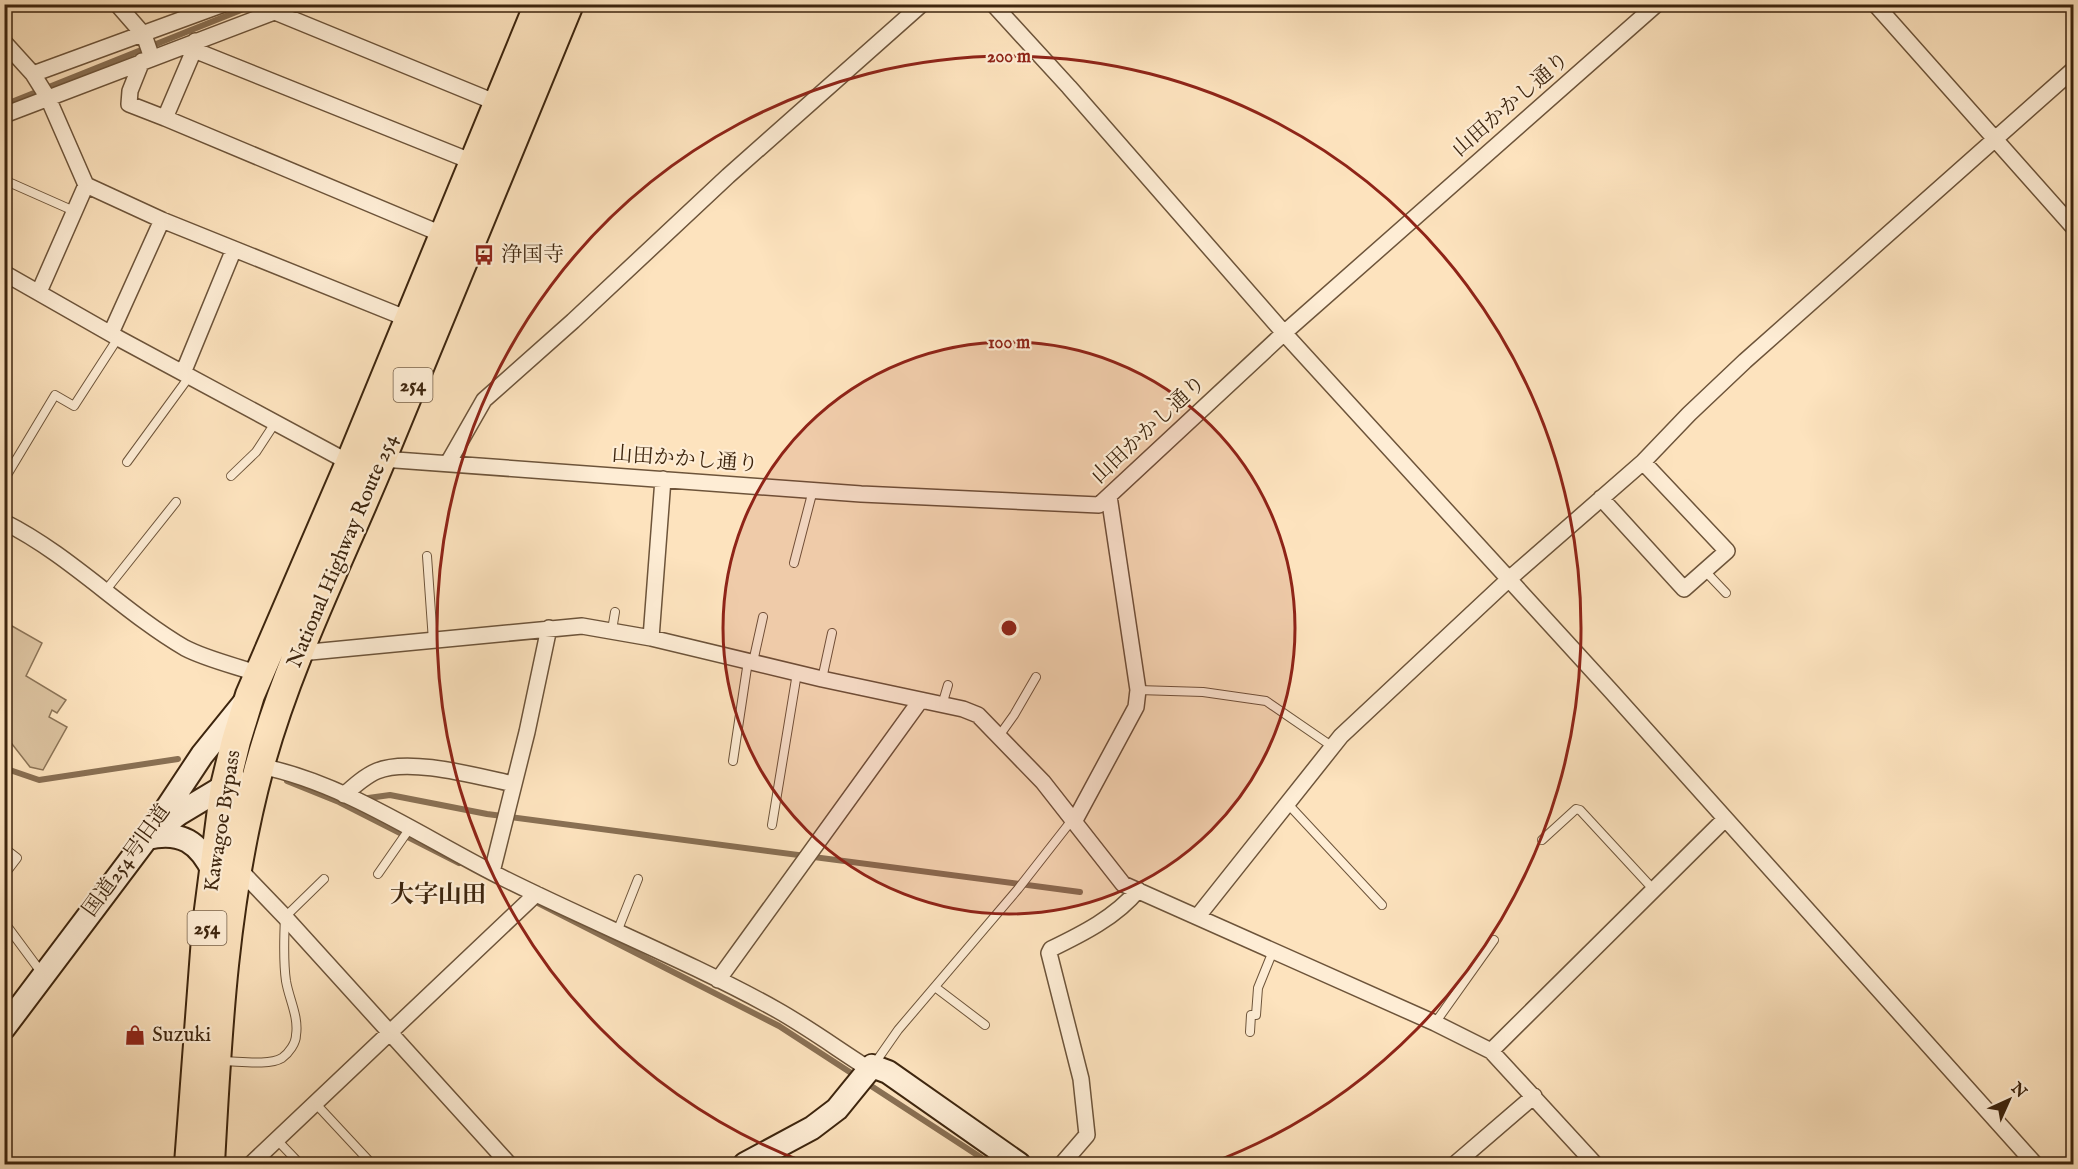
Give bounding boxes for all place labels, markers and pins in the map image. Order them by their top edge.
place label: 浄国寺 [501,242,564,269]
bus stop icon: 浄国寺 [472,243,496,267]
centre of rings [999,618,1019,638]
place label: Suzuki [152,1022,211,1049]
shop icon: Suzuki [123,1023,147,1047]

